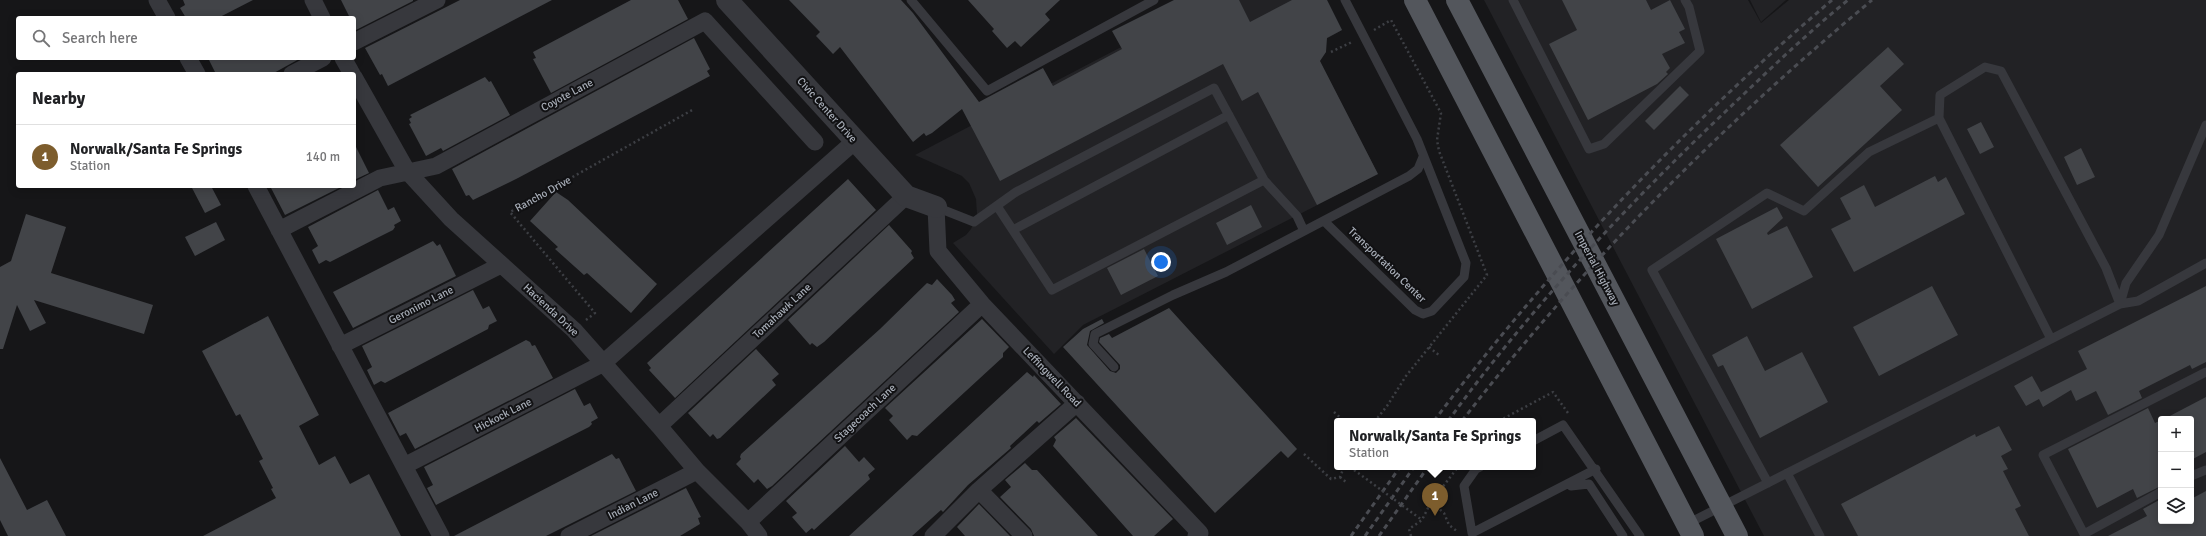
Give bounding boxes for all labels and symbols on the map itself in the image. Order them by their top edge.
street label: Civic Center Drive [794,75,860,145]
street label: Coyote Lane [539,76,595,114]
street label: Rancho Drive [513,173,573,215]
street label: Transportation Center [1346,225,1428,305]
street label: Imperial Highway [1572,229,1622,308]
your location [1151,252,1171,272]
street label: Hacienda Drive [521,281,581,339]
street label: Tomahawk Lane [750,281,814,341]
street label: Geronimo Lane [387,283,455,327]
street label: Leffingwell Road [1020,344,1084,410]
street label: Stagecoach Lane [831,381,899,445]
street label: Hickock Lane [472,395,534,435]
pin: 1 [1422,483,1448,516]
street label: Indian Lane [606,486,660,522]

